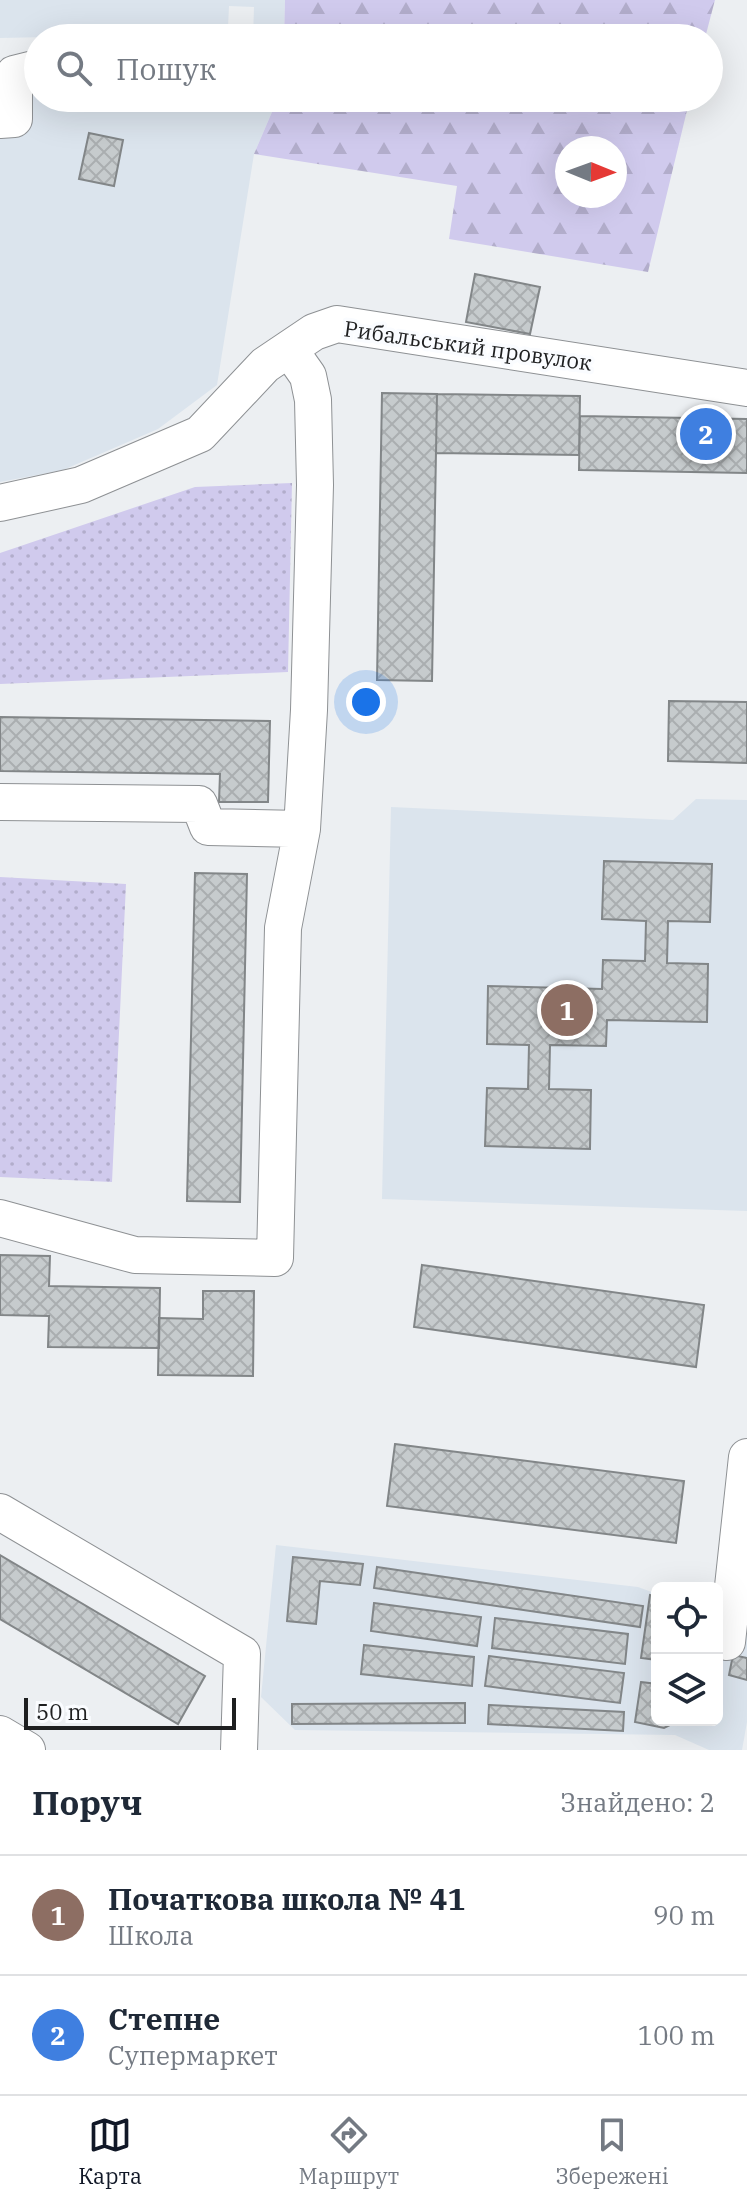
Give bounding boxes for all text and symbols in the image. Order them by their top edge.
search box [24,24,723,112]
icon: search [52,46,96,90]
text: Пошук [116,49,216,88]
north arrow [555,136,627,208]
street label: Рибальський провулок [342,313,594,377]
pin: 2 [680,404,732,464]
your location [346,682,386,722]
pin: 1 [541,980,593,1040]
map controls [651,1582,723,1726]
button: locate [651,1582,723,1654]
button: layers [651,1654,723,1726]
scale bar [24,1694,236,1730]
text: 50 m [36,1697,88,1726]
text: Поруч [32,1780,142,1824]
text: Знайдено: 2 [560,1785,715,1819]
text: Початкова школа № 41 [108,1879,465,1918]
text: 1 [50,1898,66,1932]
text: 90 m [653,1898,715,1932]
text: Школа [108,1918,194,1952]
text: Степне [108,1999,220,2038]
text: 2 [50,2018,66,2052]
text: 100 m [637,2018,715,2052]
text: Супермаркет [108,2038,278,2072]
tab: Карта [78,2113,142,2190]
tab: Маршрут [298,2113,399,2190]
tab: Збережені [556,2113,669,2190]

